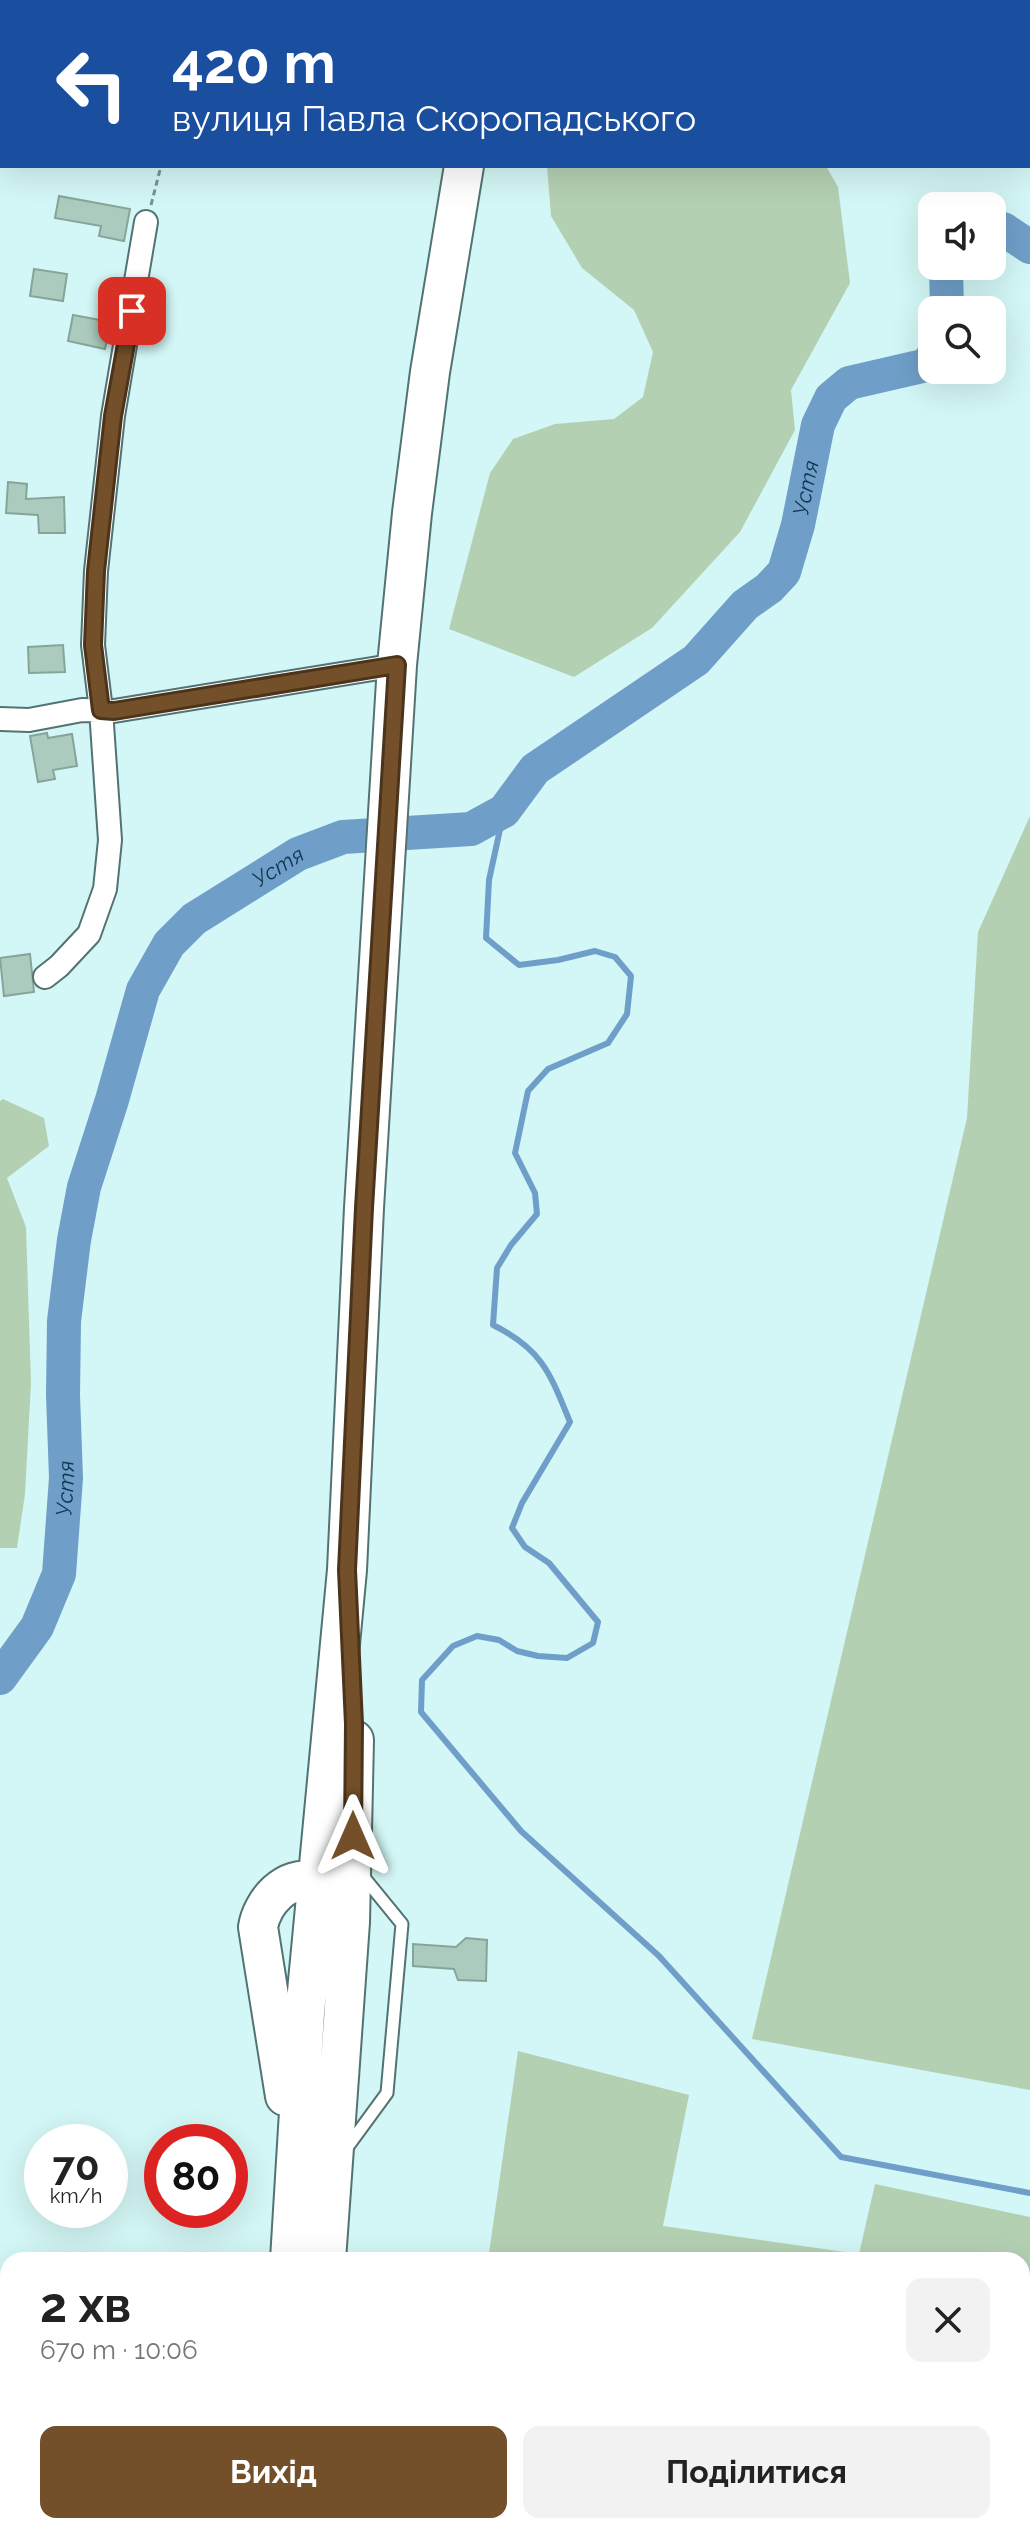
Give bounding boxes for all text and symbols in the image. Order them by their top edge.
text: 420 m [172,30,336,96]
icon: left [40,32,144,136]
text: вулиця Павла Скоропадського [172,97,696,139]
map controls [918,192,1006,384]
button: sound [918,192,1006,280]
pin [98,277,166,345]
icon: arrive [110,289,154,333]
button: search [918,296,1006,384]
water label: Устя [787,458,824,518]
water label: Устя [247,841,309,893]
water label: Устя [50,1460,79,1518]
position arrow [311,1794,395,1878]
speed limit sign: 80 [144,2124,248,2228]
text: 70 [52,2142,99,2189]
text: km/h [50,2184,102,2208]
text: 2 хв [40,2277,131,2333]
button: close [906,2278,990,2362]
text: 670 m · 10:06 [40,2335,198,2365]
button: Вихід [40,2426,507,2518]
button: Поділитися [523,2426,990,2518]

